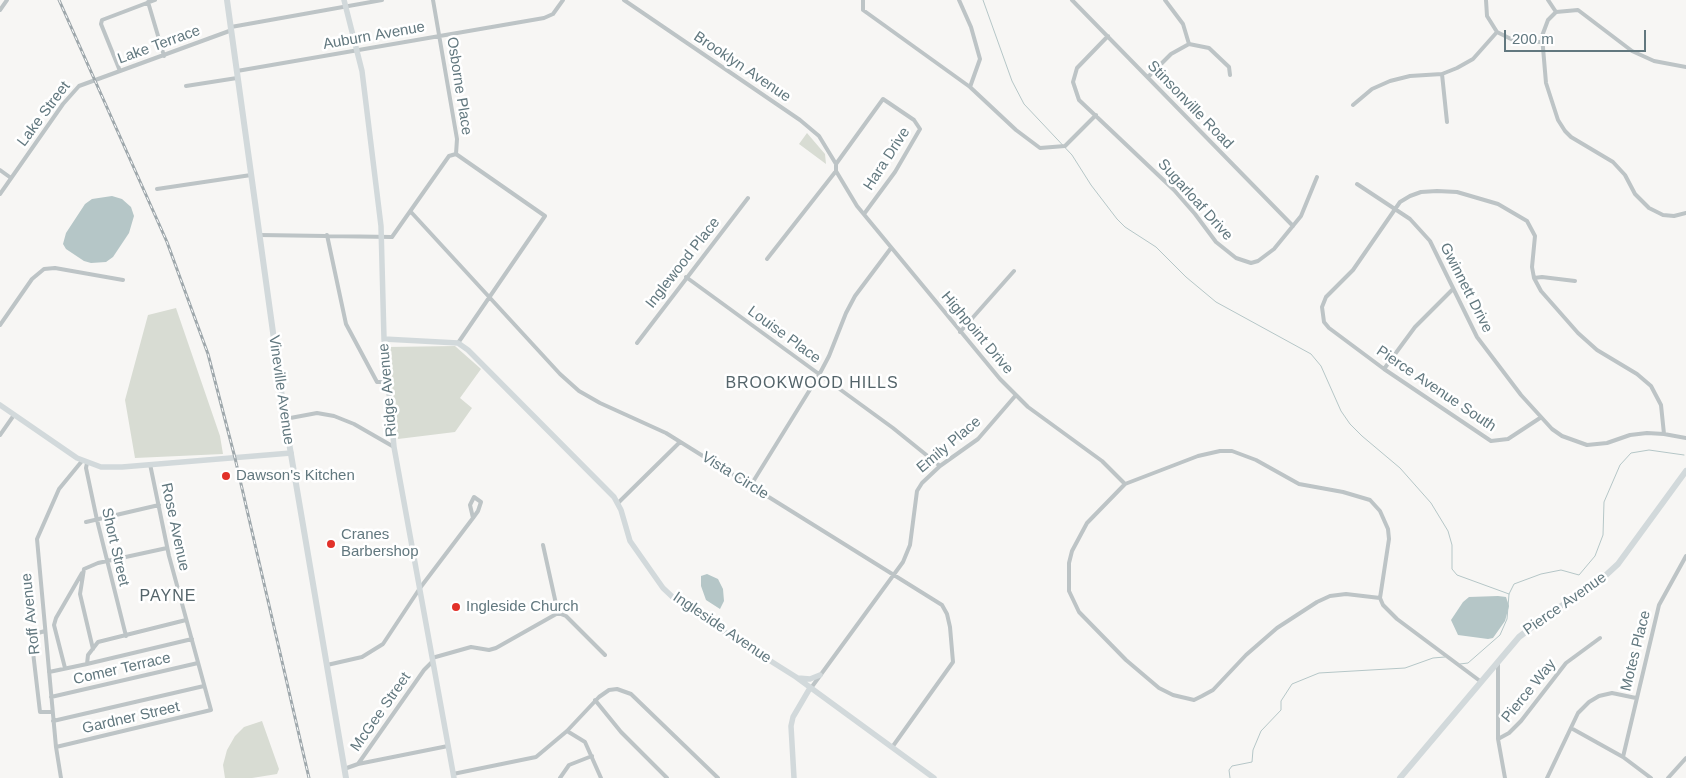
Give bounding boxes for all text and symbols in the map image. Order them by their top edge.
street label: Auburn Avenue [322,18,426,54]
scale bar [1506,20,1648,52]
street label: Lake Terrace [115,22,203,68]
street label: Brooklyn Avenue [690,28,794,106]
text: 200 m [1512,30,1554,47]
street label: Osborne Place [442,36,476,136]
street label: Stinsonville Road [1143,57,1237,153]
street label: Lake Street [14,78,74,150]
street label: Hara Drive [860,124,914,194]
street label: Sugarloaf Drive [1154,156,1236,244]
street label: Inglewood Place [642,214,724,312]
street label: Gwinnett Drive [1436,240,1496,336]
street label: Highpoint Drive [937,288,1017,378]
street label: Louise Place [744,302,824,368]
street label: Vineville Avenue [264,334,298,446]
street label: Ridge Avenue [375,342,401,438]
street label: Pierce Avenue South [1373,342,1499,436]
district label: BROOKWOOD HILLS [724,374,901,394]
street label: Emily Place [913,413,985,477]
street label: Vista Circle [698,448,772,504]
place label: Dawson's Kitchen [236,467,355,485]
marker: Dawson's Kitchen [220,470,232,482]
street label: Rose Avenue [157,481,193,573]
street label: Short Street [97,506,133,588]
place label: Cranes Barbershop [341,526,419,561]
marker: Cranes Barbershop [325,538,337,550]
street label: Pierce Avenue [1520,569,1610,639]
street label: Roff Avenue [18,572,44,656]
district label: PAYNE [139,587,197,607]
street label: Ingleside Avenue [669,588,775,668]
place label: Ingleside Church [466,598,579,616]
marker: Ingleside Church [450,601,462,613]
street label: Motes Place [1617,609,1655,693]
street label: Comer Terrace [72,649,172,689]
street label: Pierce Way [1498,656,1560,726]
street label: McGee Street [347,669,415,755]
street label: Gardner Street [81,698,181,738]

